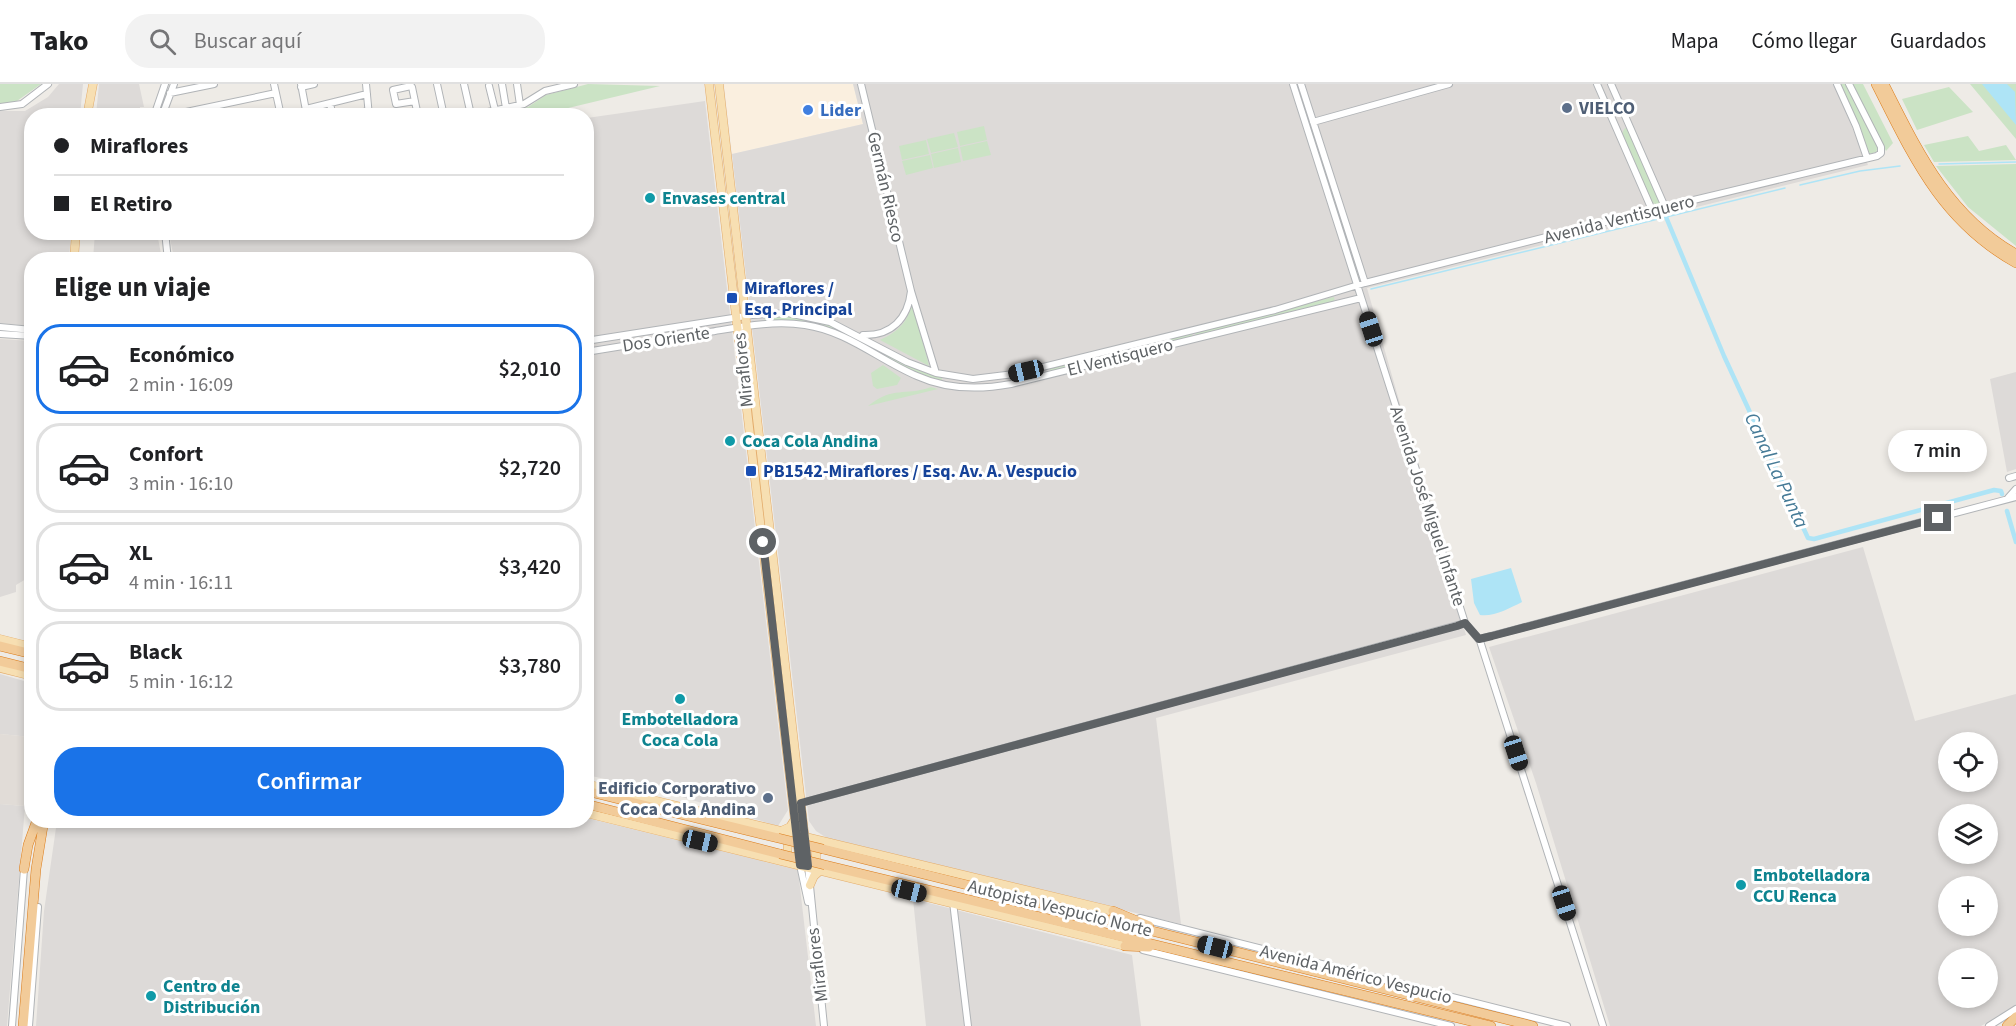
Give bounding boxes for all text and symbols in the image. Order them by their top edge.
search box [125,14,545,68]
text: Tako [30,21,89,61]
icon: search [146,25,179,58]
text: Buscar aquí [194,25,301,57]
text: Mapa [1671,26,1719,56]
text: Cómo llegar [1752,26,1857,56]
text: Guardados [1890,26,1986,56]
place label: VIELCO [1578,96,1635,121]
place label: Lider [820,98,862,123]
marker: VIELCO [1560,101,1574,115]
marker: Lider [801,103,815,117]
text: Miraflores [90,130,188,162]
street label: Germán Riesco [861,130,910,245]
place label: Envases central [662,186,785,211]
text: El Retiro [90,188,172,220]
street label: Avenida Ventisquero [1541,189,1697,250]
marker: Envases central [643,191,657,205]
text: Elige un viaje [54,268,211,307]
place label: Miraflores / Esq. Principal [744,276,852,322]
marker: Miraflores / Esq. Principal [725,291,739,305]
car [1357,309,1385,349]
street label: Dos Oriente [621,320,712,359]
street label: Miraflores [727,332,760,408]
street label: El Ventisquero [1065,332,1176,383]
text: Económico [129,339,234,371]
icon: car [57,342,111,396]
text: $2,010 [499,353,561,385]
car [1006,358,1046,384]
text: 2 min · 16:09 [129,371,233,399]
street label: Avenida José Miguel Infante [1383,403,1472,609]
water label: Canal La Punta [1737,408,1815,533]
place label: Coca Cola Andina [742,429,878,454]
callout: 7 min [1888,431,1988,473]
marker: Coca Cola Andina [723,434,737,448]
text: 7 min [1914,437,1961,465]
text: Confort [129,438,203,470]
icon: car [57,441,111,495]
text: $2,720 [499,452,561,484]
place label: PB1542-Miraflores / Esq. Av. A. Vespucio [763,459,1077,484]
marker: PB1542-Miraflores / Esq. Av. A. Vespucio [744,464,758,478]
text: 3 min · 16:10 [129,470,233,498]
route end [1924,504,1951,531]
route start [749,528,776,555]
text: XL [129,537,153,569]
icon: car [57,540,111,594]
text: $3,420 [499,551,561,583]
text: 4 min · 16:11 [129,569,233,597]
text: Black [129,636,183,668]
icon: car [57,639,111,693]
text: $3,780 [499,650,561,682]
text: 5 min · 16:12 [129,668,233,696]
marker: Embotelladora Coca Cola [673,692,687,706]
place label: Embotelladora Coca Cola [621,707,739,753]
map controls [1938,732,1998,1008]
button: locate [1938,732,1998,792]
car [1502,733,1530,773]
button: Confirmar [54,747,564,816]
place label: Edificio Corporativo Coca Cola Andina [598,776,756,822]
marker: Edificio Corporativo Coca Cola Andina [761,791,775,805]
button: layers [1938,804,1998,864]
car [680,828,720,854]
place label: Embotelladora CCU Renca [1753,863,1870,909]
street label: Autopista Vespucio Norte [965,874,1155,943]
button: + [1938,876,1998,936]
car [889,878,929,904]
marker: Embotelladora CCU Renca [1734,878,1748,892]
car [1550,883,1578,923]
street label: Miraflores [801,926,834,1003]
car [1195,934,1235,960]
street label: Avenida Américo Vespucio [1257,939,1454,1010]
button: − [1938,948,1998,1008]
place label: Centro de Distribución [163,974,260,1020]
marker: Centro de Distribución [144,989,158,1003]

